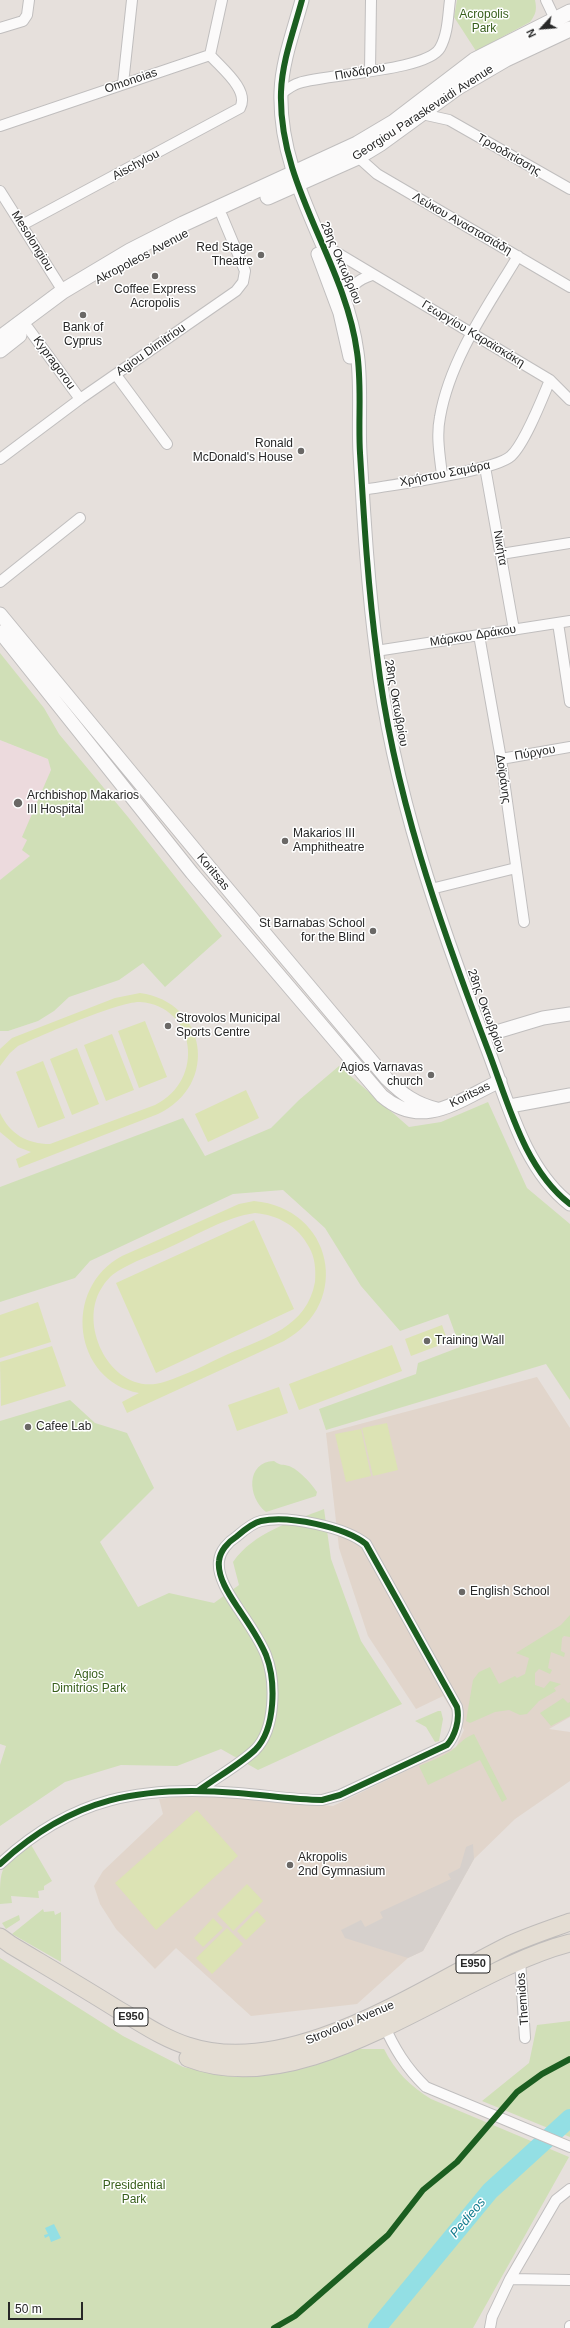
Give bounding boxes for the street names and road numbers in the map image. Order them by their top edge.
street label: Πινδάρου [334,60,386,84]
street label: Georgiou Paraskevaidi Avenue [350,62,496,164]
street label: Omonoias [103,65,159,97]
street label: Τροοδιτίσσης [474,131,544,179]
street label: Aischylou [110,147,162,183]
street label: Λεύκου Αναστασιάδη [410,190,514,258]
street label: Mesolongiou [8,208,56,274]
street label: 28ης Οκτωβρίου [317,220,365,306]
street label: Akropoleos Avenue [93,226,191,288]
street label: Γεωργίου Καραϊσκάκη [419,298,527,370]
street label: Agiou Dimitriou [114,321,188,379]
street label: Kypragorou [30,334,78,392]
street label: Χρήστου Σαμάρα [398,458,492,490]
street label: Νικήτα [490,529,510,567]
street label: Μάρκου Δράκου [429,622,517,650]
street label: 28ης Οκτωβρίου [381,658,411,748]
street label: Πύργου [513,742,557,764]
street label: Δοϊράνης [492,753,514,805]
street label: Koritsas [194,851,232,893]
street label: 28ης Οκτωβρίου [464,967,508,1055]
street label: Koritsas [447,1079,493,1111]
road number: E950 [456,1955,490,1973]
street label: Themidos [514,1972,532,2026]
street label: Strovolou Avenue [304,1998,396,2048]
road number: E950 [114,2008,148,2026]

